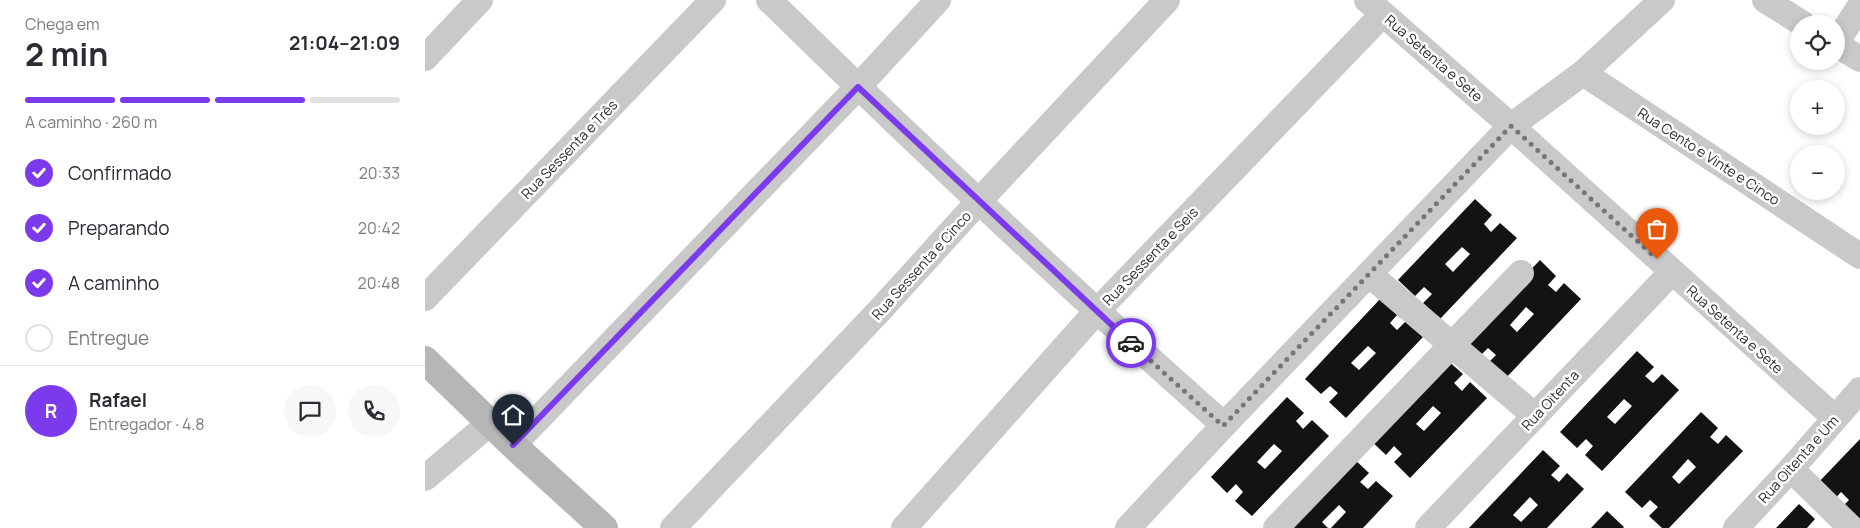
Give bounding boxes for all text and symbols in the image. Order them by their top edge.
street label: Rua Setenta e Sete [1381,10,1487,106]
text: Chega em [25,13,100,35]
map controls [1790,15,1845,200]
button: locate [1790,15,1845,70]
text: 21:04–21:09 [289,30,400,56]
text: 2 min [25,32,108,76]
button: + [1790,80,1845,135]
street label: Rua Sessenta e Três [517,95,621,203]
street label: Rua Cento e Vinte e Cinco [1634,103,1784,209]
text: A caminho · 260 m [25,111,157,133]
button: − [1790,145,1845,200]
icon: check [25,159,53,187]
text: Confirmado [68,160,172,186]
text: 20:33 [359,162,400,184]
street label: Rua Sessenta e Seis [1098,203,1202,309]
street label: Rua Sessenta e Cinco [867,207,975,323]
pin [1636,208,1678,259]
icon: check [25,214,53,242]
text: Preparando [68,215,170,241]
icon: bag [1643,215,1671,243]
text: 20:42 [358,217,400,239]
icon: check [25,269,53,297]
text: A caminho [68,270,159,296]
text: 20:48 [358,272,400,294]
street label: Rua Setenta e Sete [1683,281,1787,377]
courier [1106,318,1156,368]
text: Entregue [68,325,149,351]
icon: car [1117,329,1145,357]
street label: Rua Oitenta [1517,366,1583,434]
button: chat [284,385,336,437]
button: phone [348,385,400,437]
text: Rafael [89,387,147,413]
pin [492,394,534,445]
text: R [45,398,57,424]
icon: home [499,401,527,429]
street label: Rua Oitenta e Um [1754,411,1842,507]
text: Entregador · 4.8 [89,413,205,435]

